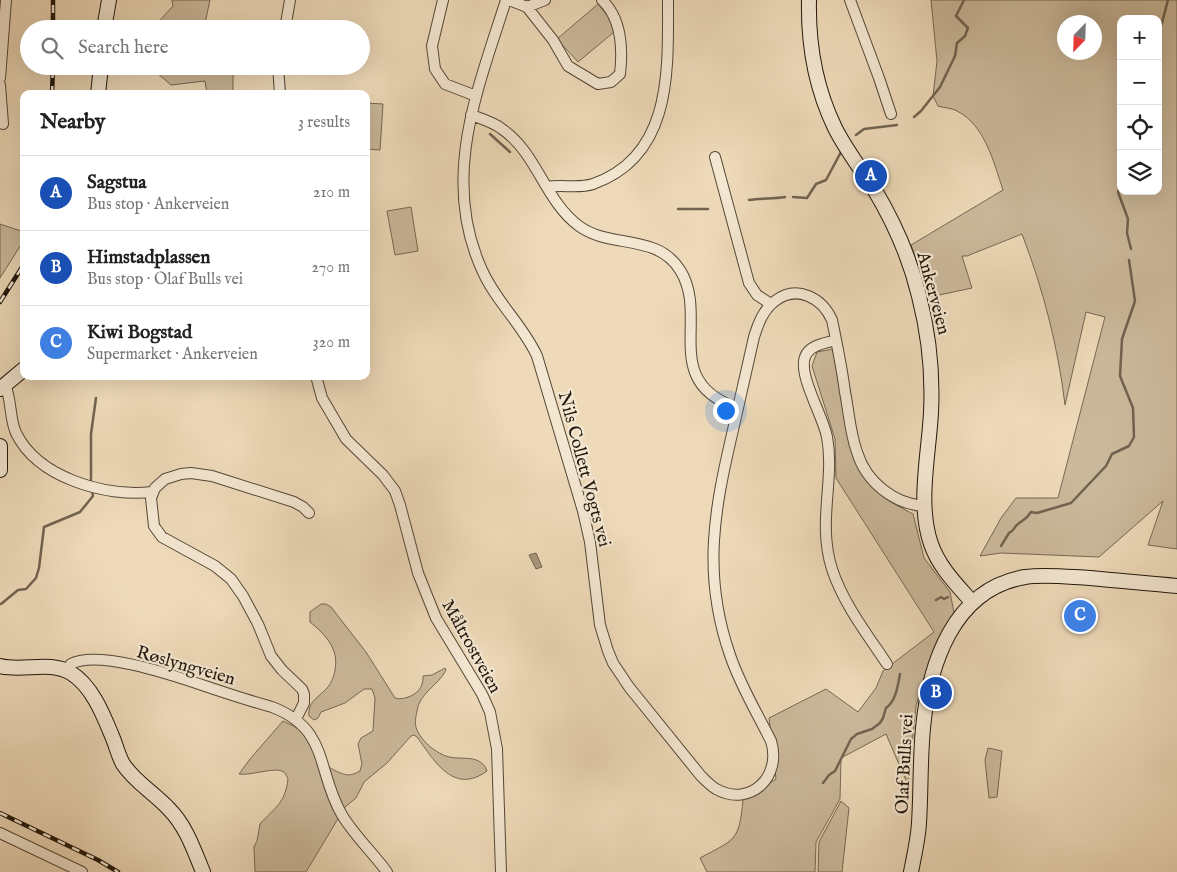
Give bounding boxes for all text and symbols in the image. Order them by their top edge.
north arrow [1057,15,1102,60]
map controls [1117,15,1162,195]
button: + [1117,15,1162,60]
search box [20,20,370,75]
icon: search [38,34,66,62]
text: Search here [78,36,169,60]
button: − [1117,60,1162,105]
button: locate [1117,105,1162,150]
text: Nearby [40,109,105,136]
text: 3 results [298,113,350,133]
button: layers [1117,150,1162,195]
pin: A [855,157,887,195]
text: Sagstua [87,171,147,195]
text: A [51,183,61,203]
text: 210 m [313,183,350,203]
text: Bus stop · Ankerveien [87,195,229,215]
text: Himstadplassen [87,246,210,270]
street label: Ankerveien [910,248,955,338]
text: B [51,258,61,278]
text: 270 m [311,258,350,278]
text: Bus stop · Olaf Bulls vei [87,270,243,290]
text: Kiwi Bogstad [87,321,192,345]
text: C [50,333,62,353]
text: 320 m [313,333,350,353]
text: Supermarket · Ankerveien [87,345,258,365]
street label: Nils Collett Vogts vei [552,389,615,550]
your location [713,398,739,424]
street label: Måltrostveien [436,596,506,698]
pin: C [1064,597,1096,635]
street label: Røslyngveien [134,641,238,692]
pin: B [920,674,952,712]
street label: Olaf Bulls vei [891,713,920,815]

